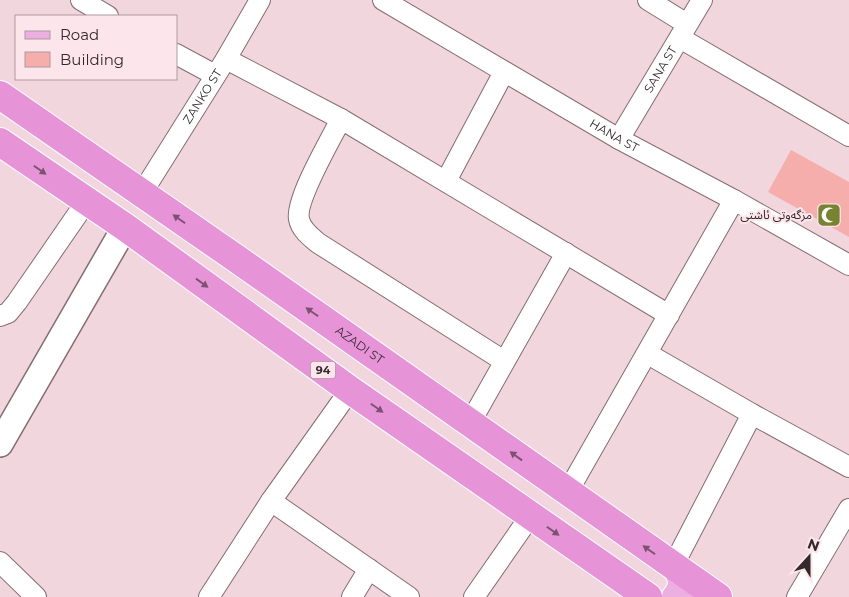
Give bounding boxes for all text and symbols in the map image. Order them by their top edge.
legend [15,15,178,80]
text: Road [60,25,99,44]
street label: SANA ST [640,43,680,95]
text: Building [60,50,124,69]
street label: ZANKO ST [179,66,225,126]
street label: HANA ST [587,115,642,155]
one-way arrow [33,165,47,175]
mosque icon: مزگەوتی ئاشتی [816,202,842,228]
place label: مزگەوتی ئاشتی [740,207,812,222]
one-way arrow [172,214,185,223]
one-way arrow [195,278,209,288]
one-way arrow [305,307,318,317]
street label: AZADI ST [333,323,387,367]
road number: 94 [310,362,336,378]
one-way arrow [370,403,383,413]
one-way arrow [509,451,523,461]
one-way arrow [546,526,560,536]
north arrow [784,532,834,582]
text: N [805,534,822,555]
one-way arrow [642,545,655,555]

